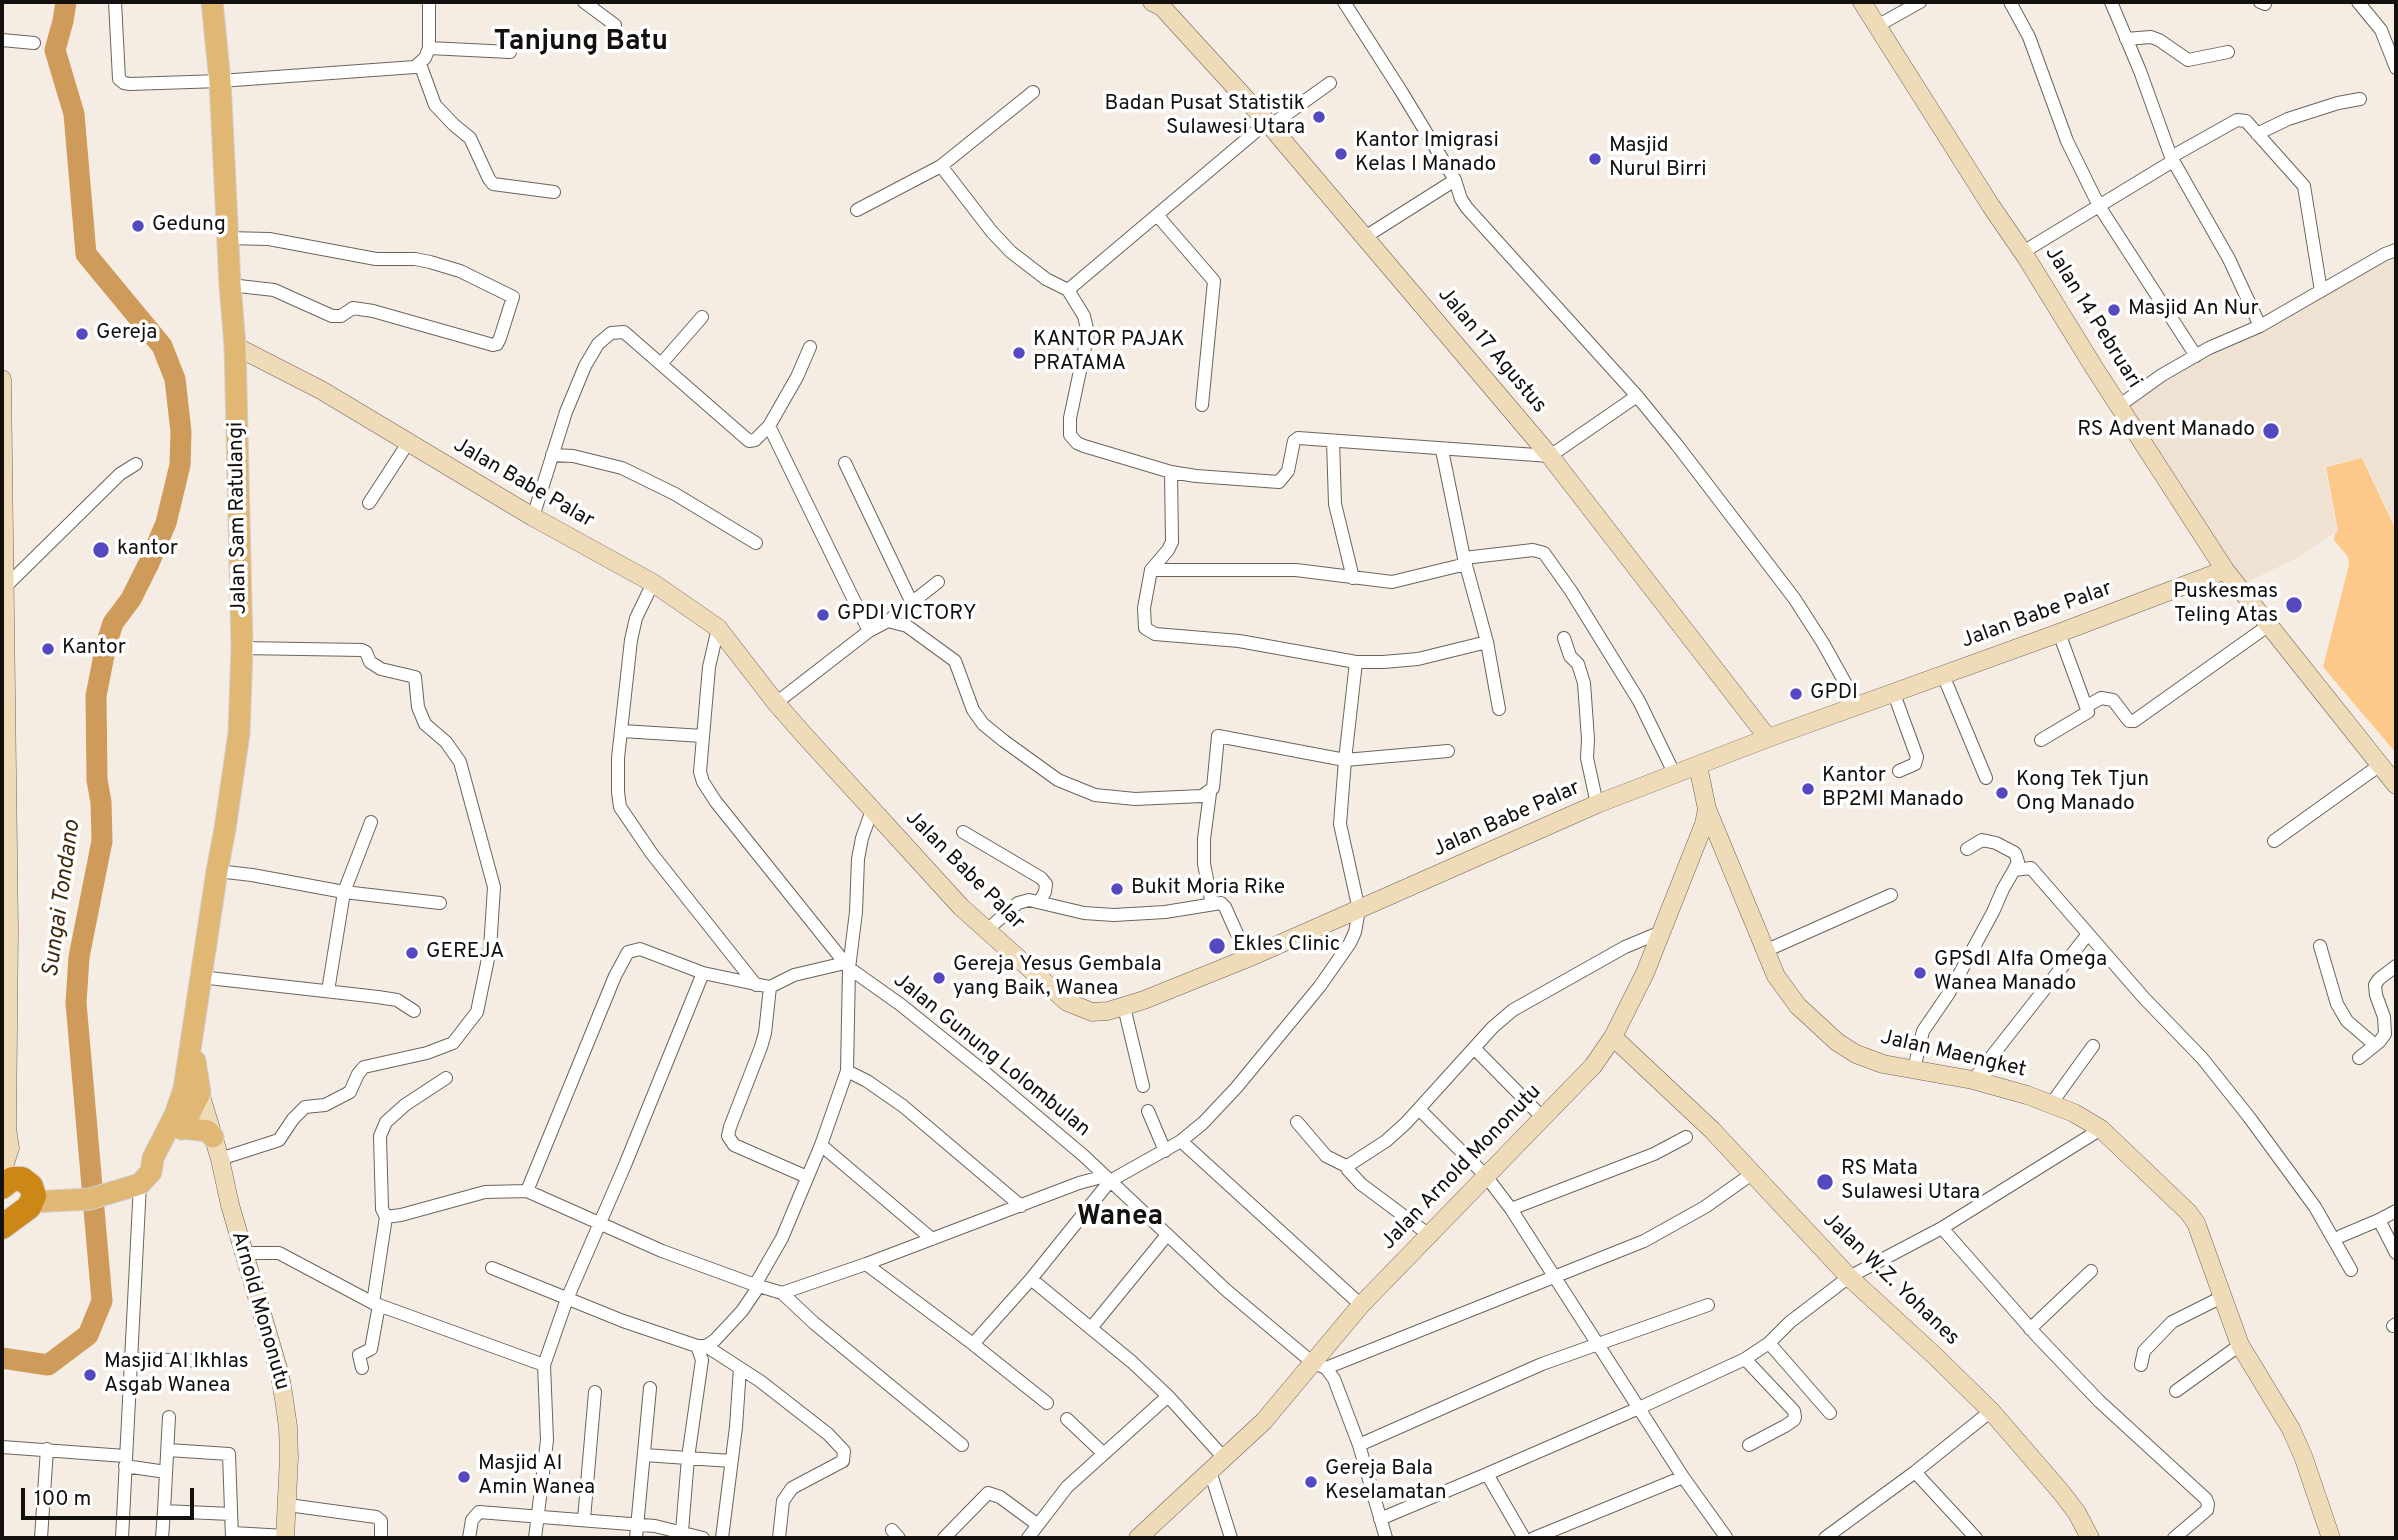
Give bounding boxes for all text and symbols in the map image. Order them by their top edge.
district label: Tanjung Batu [494,26,668,60]
place label: Badan Pusat Statistik Sulawesi Utara [1104,92,1305,142]
marker: Badan Pusat Statistik Sulawesi Utara [1311,109,1327,125]
place label: Kantor Imigrasi Kelas I Manado [1355,129,1499,179]
place label: Masjid Nurul Birri [1609,134,1707,184]
marker: Kantor Imigrasi Kelas I Manado [1333,146,1349,162]
marker: Masjid Nurul Birri [1587,151,1603,167]
place label: Gedung [152,213,226,239]
marker: Gedung [130,218,146,234]
street label: Jalan 14 Pebruari [2038,242,2146,394]
street label: Jalan 17 Agustus [1431,283,1551,419]
place label: Masjid An Nur [2128,297,2259,323]
marker: Masjid An Nur [2106,302,2122,318]
place label: Gereja [96,321,157,347]
marker: Gereja [74,326,90,342]
place label: KANTOR PAJAK PRATAMA [1033,328,1185,378]
marker: KANTOR PAJAK PRATAMA [1011,345,1027,361]
place label: RS Advent Manado [2077,418,2255,444]
marker: RS Advent Manado [2261,421,2281,441]
street label: Jalan Sam Ratulangi [225,422,253,614]
street label: Jalan Babe Palar [448,434,598,534]
place label: kantor [117,537,178,563]
marker: kantor [91,540,111,560]
street label: Jalan Babe Palar [1958,577,2116,655]
place label: Puskesmas Teling Atas [2173,580,2278,630]
marker: Puskesmas Teling Atas [2284,595,2304,615]
place label: GPDI VICTORY [837,602,976,628]
marker: GPDI VICTORY [815,607,831,623]
place label: Kantor [62,636,126,662]
marker: Kantor [40,641,56,657]
place label: GPDI [1810,681,1858,707]
marker: GPDI [1788,686,1804,702]
place label: Kantor BP2MI Manado [1822,764,1964,814]
place label: Kong Tek Tjun Ong Manado [2016,768,2149,818]
street label: Jalan Babe Palar [1430,776,1584,864]
marker: Kantor BP2MI Manado [1800,781,1816,797]
marker: Kong Tek Tjun Ong Manado [1994,785,2010,801]
street label: Jalan Babe Palar [899,806,1029,936]
water label: Sungai Tondano [38,819,88,979]
place label: Bukit Moria Rike [1131,876,1285,902]
marker: Bukit Moria Rike [1109,881,1125,897]
place label: Ekles Clinic [1233,933,1340,959]
marker: Ekles Clinic [1207,936,1227,956]
place label: GEREJA [426,940,504,966]
marker: GEREJA [404,945,420,961]
place label: GPSdI Alfa Omega Wanea Manado [1934,948,2107,998]
place label: Gereja Yesus Gembala yang Baik, Wanea [953,953,1161,1003]
marker: GPSdI Alfa Omega Wanea Manado [1912,965,1928,981]
street label: Jalan Gunung Lolombulan [888,969,1094,1143]
marker: Gereja Yesus Gembala yang Baik, Wanea [931,970,947,986]
street label: Jalan Maengket [1878,1026,2028,1084]
street label: Jalan Arnold Mononutu [1377,1080,1547,1256]
place label: RS Mata Sulawesi Utara [1841,1157,1980,1207]
marker: RS Mata Sulawesi Utara [1815,1172,1835,1192]
district label: Wanea [1077,1201,1163,1235]
street label: Jalan W.Z. Yohanes [1816,1208,1964,1352]
street label: Arnold Mononutu [224,1229,294,1393]
place label: Masjid Al Ikhlas Asgab Wanea [104,1350,249,1400]
marker: Masjid Al Ikhlas Asgab Wanea [82,1367,98,1383]
place label: Masjid Al Amin Wanea [478,1452,595,1502]
place label: Gereja Bala Keselamatan [1325,1457,1447,1507]
marker: Masjid Al Amin Wanea [456,1469,472,1485]
scale bar [24,1474,198,1518]
marker: Gereja Bala Keselamatan [1303,1474,1319,1490]
text: 100 m [34,1486,91,1513]

